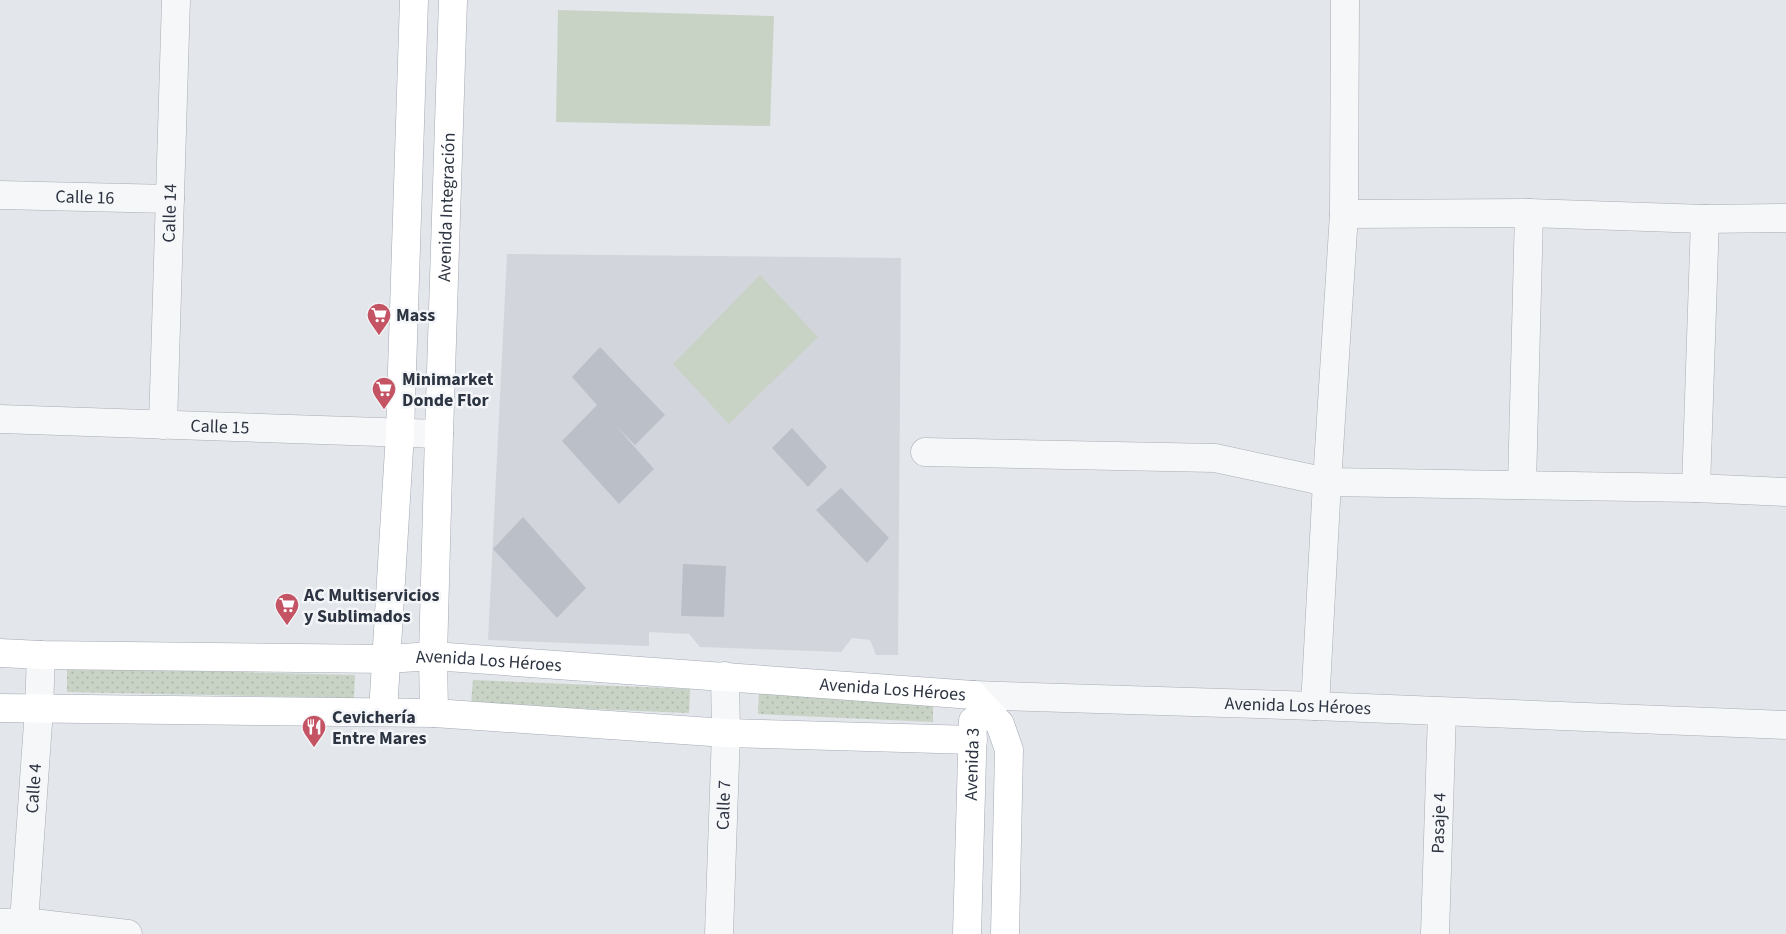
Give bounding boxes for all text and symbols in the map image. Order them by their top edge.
street label: Avenida Integración [432,132,462,282]
street label: Calle 14 [157,183,183,243]
street label: Calle 16 [55,184,115,211]
supermarket icon: Mass [366,302,392,336]
place label: Mass [396,303,435,328]
place label: Minimarket Donde Flor [402,367,494,413]
supermarket icon: Minimarket Donde Flor [371,376,397,410]
street label: Calle 15 [190,414,250,441]
place label: AC Multiservicios y Sublimados [303,583,439,629]
supermarket icon: AC Multiservicios y Sublimados [274,592,300,626]
street label: Avenida Los Héroes [415,644,563,678]
street label: Avenida Los Héroes [819,672,966,707]
street label: Avenida Los Héroes [1224,691,1371,721]
place label: Cevichería Entre Mares [332,705,426,751]
restaurant icon: Cevichería Entre Mares [301,714,327,748]
street label: Avenida 3 [959,727,986,801]
street label: Calle 4 [20,762,48,814]
street label: Calle 7 [711,780,737,831]
street label: Pasaje 4 [1426,792,1452,854]

